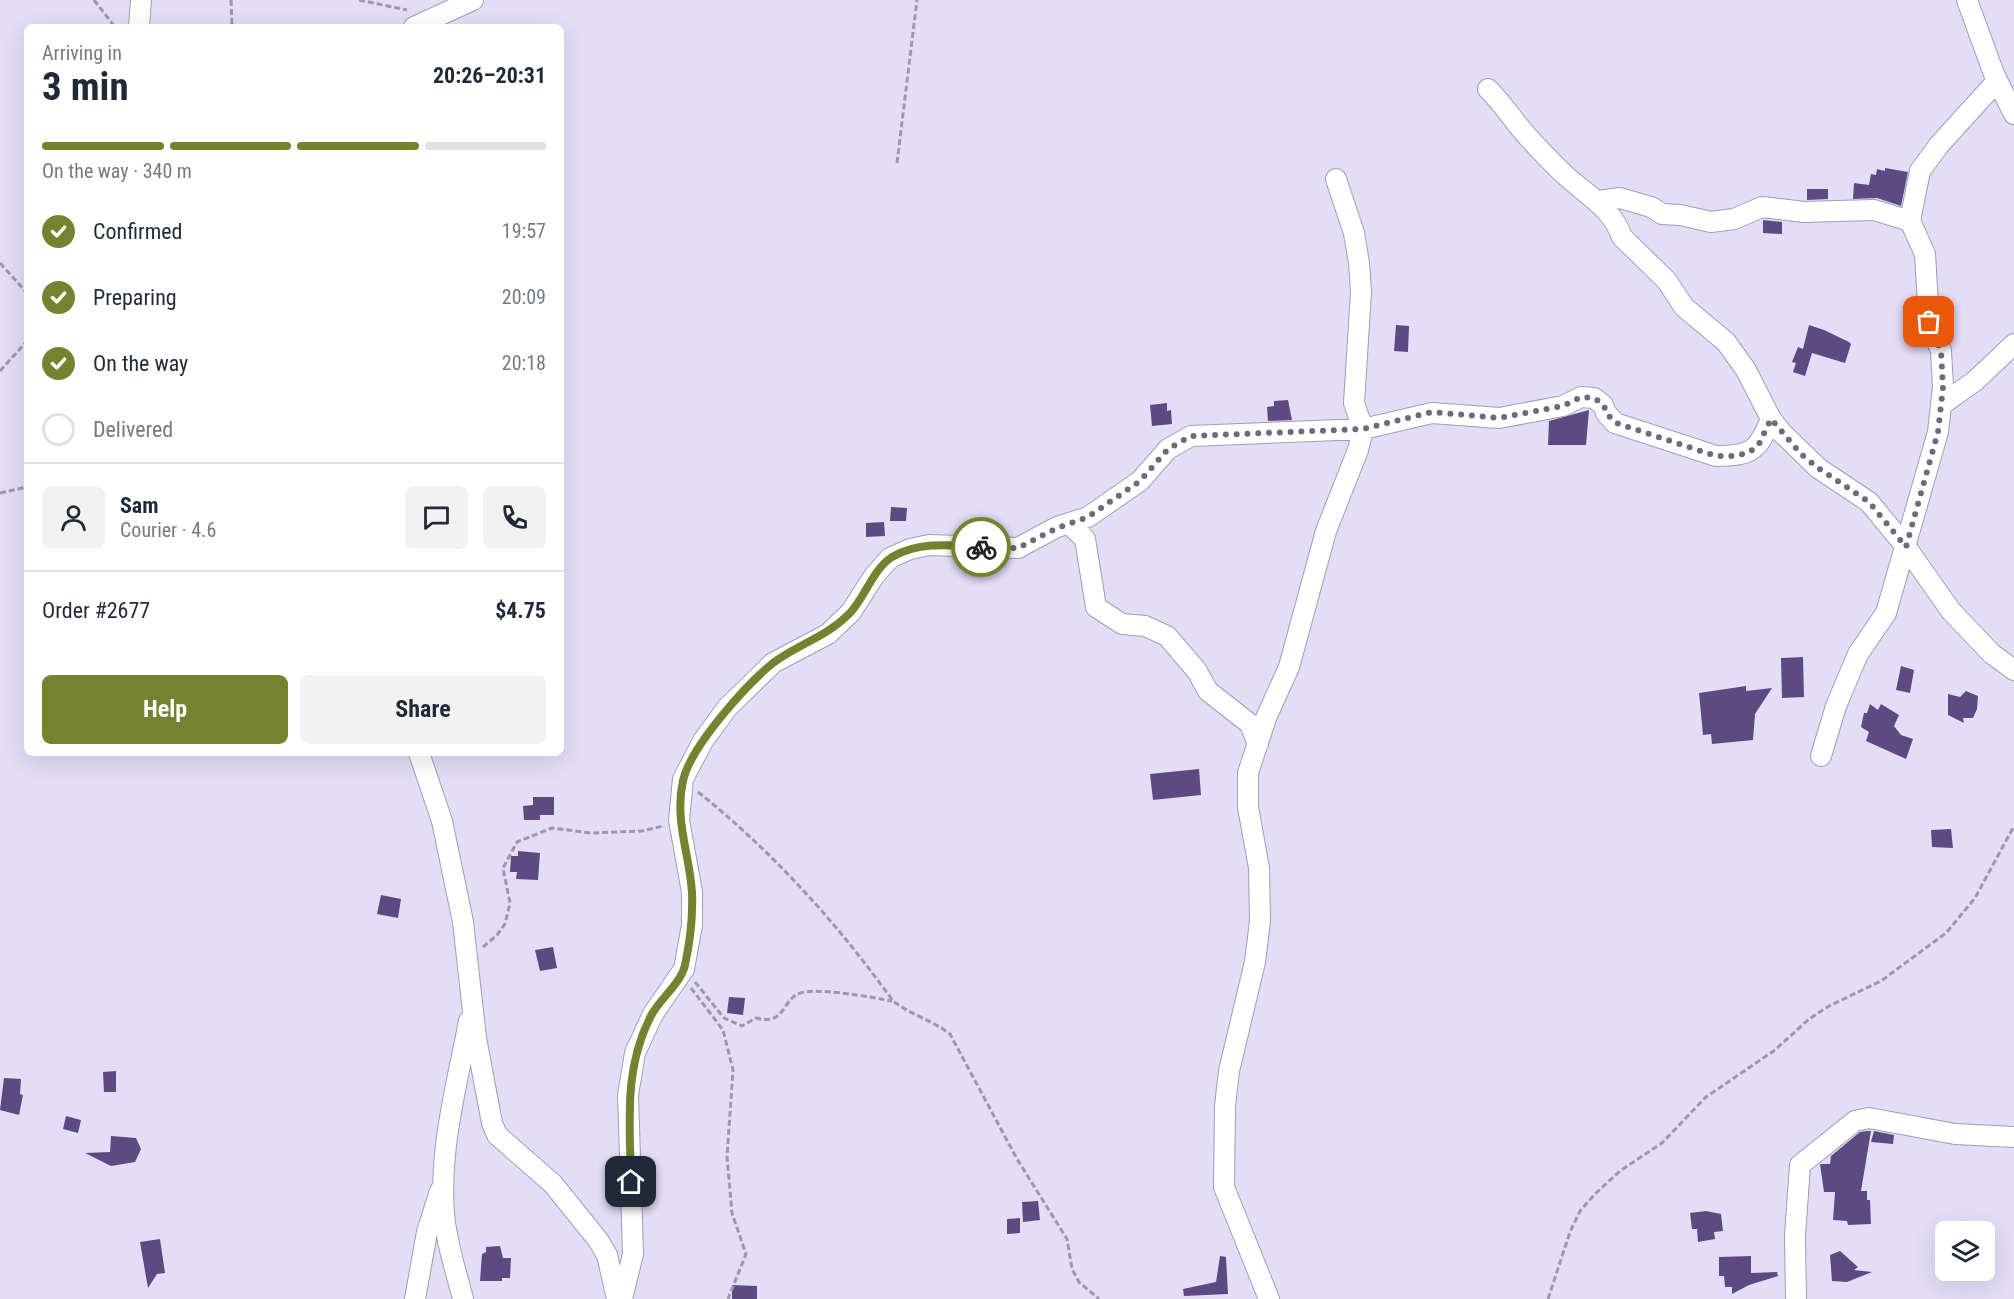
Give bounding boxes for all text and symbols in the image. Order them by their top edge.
text: Arriving in [42,41,122,65]
text: 20:26–20:31 [433,63,546,88]
text: 3 min [42,64,129,110]
text: On the way · 340 m [42,159,192,183]
icon: check [42,215,75,248]
text: Confirmed [93,219,182,244]
text: 19:57 [502,219,546,243]
icon: check [42,281,75,314]
text: Preparing [93,285,177,310]
text: 20:09 [502,285,546,309]
pin [1903,296,1954,347]
icon: bag [1912,305,1945,338]
icon: check [42,347,75,380]
text: On the way [93,351,188,376]
text: 20:18 [502,351,546,375]
text: Delivered [93,417,173,442]
button: person [42,486,105,549]
button: chat [405,486,468,549]
button: phone [483,486,546,549]
text: Sam [120,493,159,518]
courier [951,517,1011,577]
text: Courier · 4.6 [120,518,216,542]
icon: bike [965,531,998,564]
text: Order #2677 [42,598,150,623]
text: $4.75 [495,598,546,623]
button: Help [42,675,288,744]
button: Share [300,675,546,744]
pin [605,1156,656,1207]
icon: home [614,1165,647,1198]
map controls [1935,1221,1995,1281]
button: layers [1935,1221,1995,1281]

